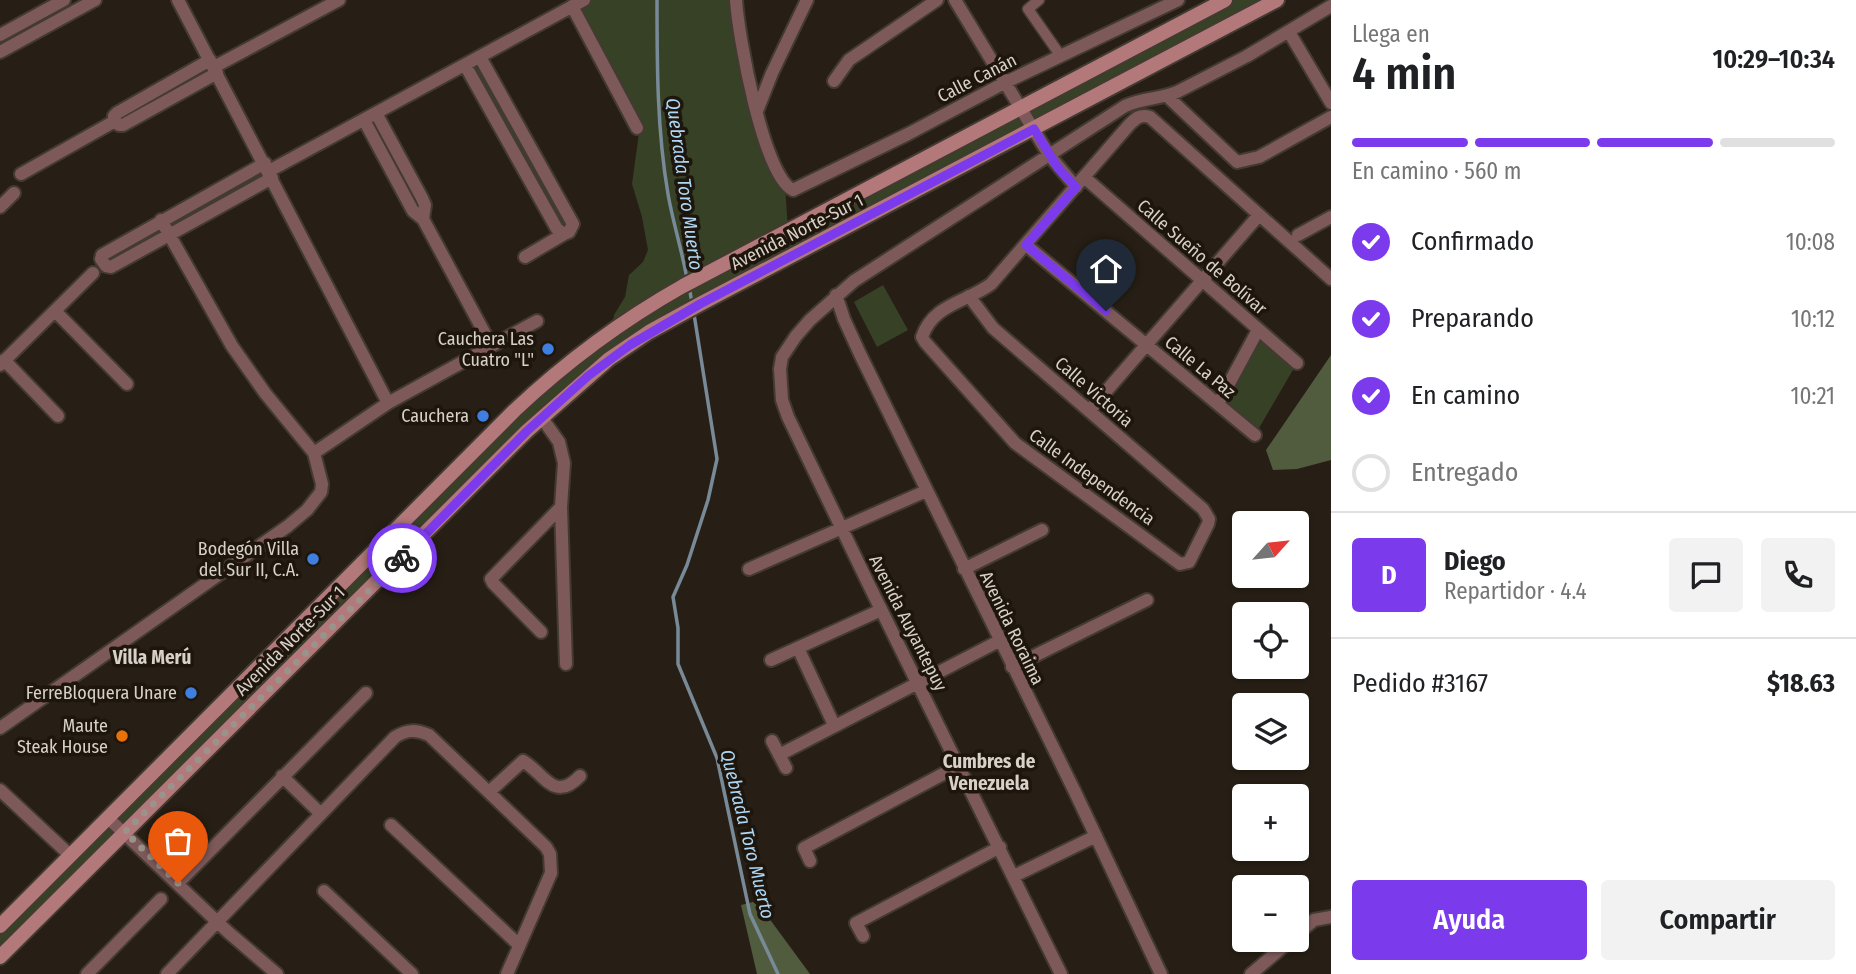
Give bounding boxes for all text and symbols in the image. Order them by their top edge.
text: Llega en [1352,20,1430,48]
text: 10:29–10:34 [1712,44,1835,75]
text: 4 min [1352,46,1456,101]
street label: Calle Canán [934,49,1020,107]
water label: Quebrada Toro Muerto [661,96,708,272]
text: En camino · 560 m [1352,157,1521,185]
street label: Avenida Norte-Sur 1 [727,189,867,275]
street label: Calle Sueño de Bolívar [1133,195,1272,320]
icon: check [1352,223,1390,261]
text: Confirmado [1411,226,1534,257]
text: 10:08 [1786,228,1835,256]
pin [1076,239,1136,311]
icon: home [1087,250,1125,288]
icon: check [1352,300,1390,338]
text: Preparando [1411,303,1534,334]
text: 10:12 [1791,305,1835,333]
place label: Cauchera Las Cuatro "L" [438,328,534,371]
street label: Calle La Paz [1160,331,1240,403]
marker: Cauchera Las Cuatro "L" [540,341,556,357]
street label: Calle Victoria [1050,352,1138,432]
icon: check [1352,377,1390,415]
text: En camino [1411,380,1520,411]
text: 10:21 [1791,382,1835,410]
place label: Cauchera [401,405,469,427]
marker: Cauchera [475,408,491,424]
street label: Calle Independencia [1025,424,1159,530]
text: Entregado [1411,457,1518,488]
north arrow [1232,511,1309,588]
map controls [1232,511,1309,952]
courier [367,523,437,593]
place label: Bodegón Villa del Sur II, C.A. [198,538,299,581]
button: chat [1669,538,1743,612]
button: phone [1761,538,1835,612]
icon: bike [383,539,421,577]
text: Diego [1444,546,1506,577]
marker: Bodegón Villa del Sur II, C.A. [305,551,321,567]
street label: Avenida Auyantepuy [864,551,952,695]
text: D [1381,560,1397,591]
street label: Avenida Roraima [975,568,1049,689]
text: Repartidor · 4.4 [1444,577,1587,605]
street label: Avenida Norte-Sur 1 [231,582,349,700]
button: locate [1232,602,1309,679]
district label: Villa Merú [112,646,191,669]
text: Pedido #3167 [1352,668,1488,699]
text: $18.63 [1767,668,1835,699]
place label: FerreBloquera Unare [26,682,177,704]
marker: FerreBloquera Unare [183,685,199,701]
button: layers [1232,693,1309,770]
place label: Maute Steak House [17,715,108,758]
marker: Maute Steak House [114,728,130,744]
water label: Quebrada Toro Muerto [715,747,780,921]
district label: Cumbres de Venezuela [943,750,1036,795]
button: + [1232,784,1309,861]
pin [148,811,208,883]
icon: bag [159,822,197,860]
button: − [1232,875,1309,952]
button: Ayuda [1352,880,1587,960]
button: Compartir [1601,880,1835,960]

